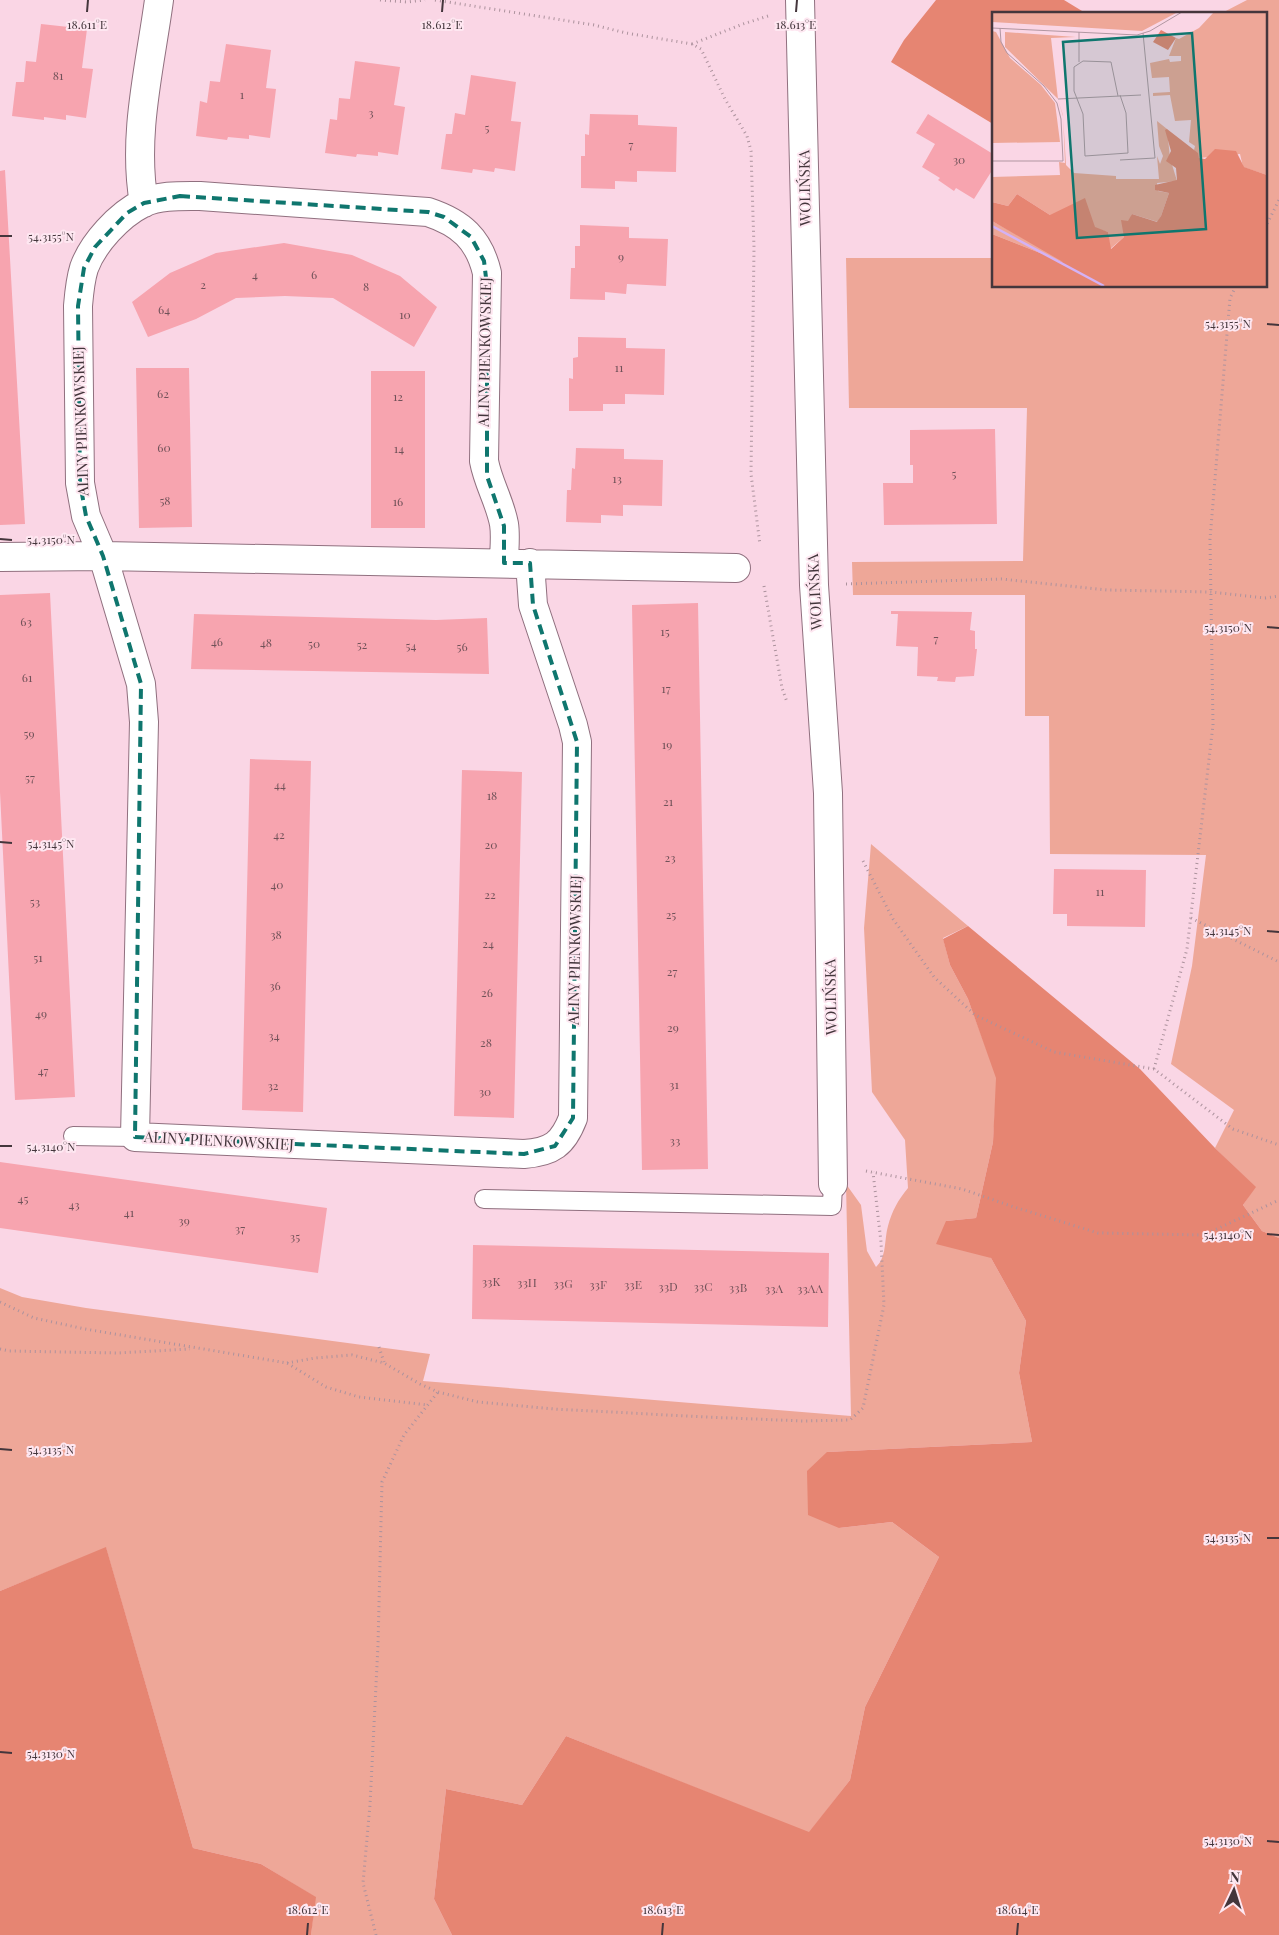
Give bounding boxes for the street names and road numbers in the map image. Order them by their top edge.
street label: WOLIŃSKA [793,149,815,227]
street label: ALINY PIENKOWSKIEJ [473,277,495,428]
street label: ALINY PIENKOWSKIEJ [67,346,93,497]
street label: WOLIŃSKA [802,553,826,632]
street label: ALINY PIENKOWSKIEJ [563,875,585,1026]
street label: WOLIŃSKA [819,958,841,1036]
street label: ALINY PIENKOWSKIEJ [143,1126,295,1154]

